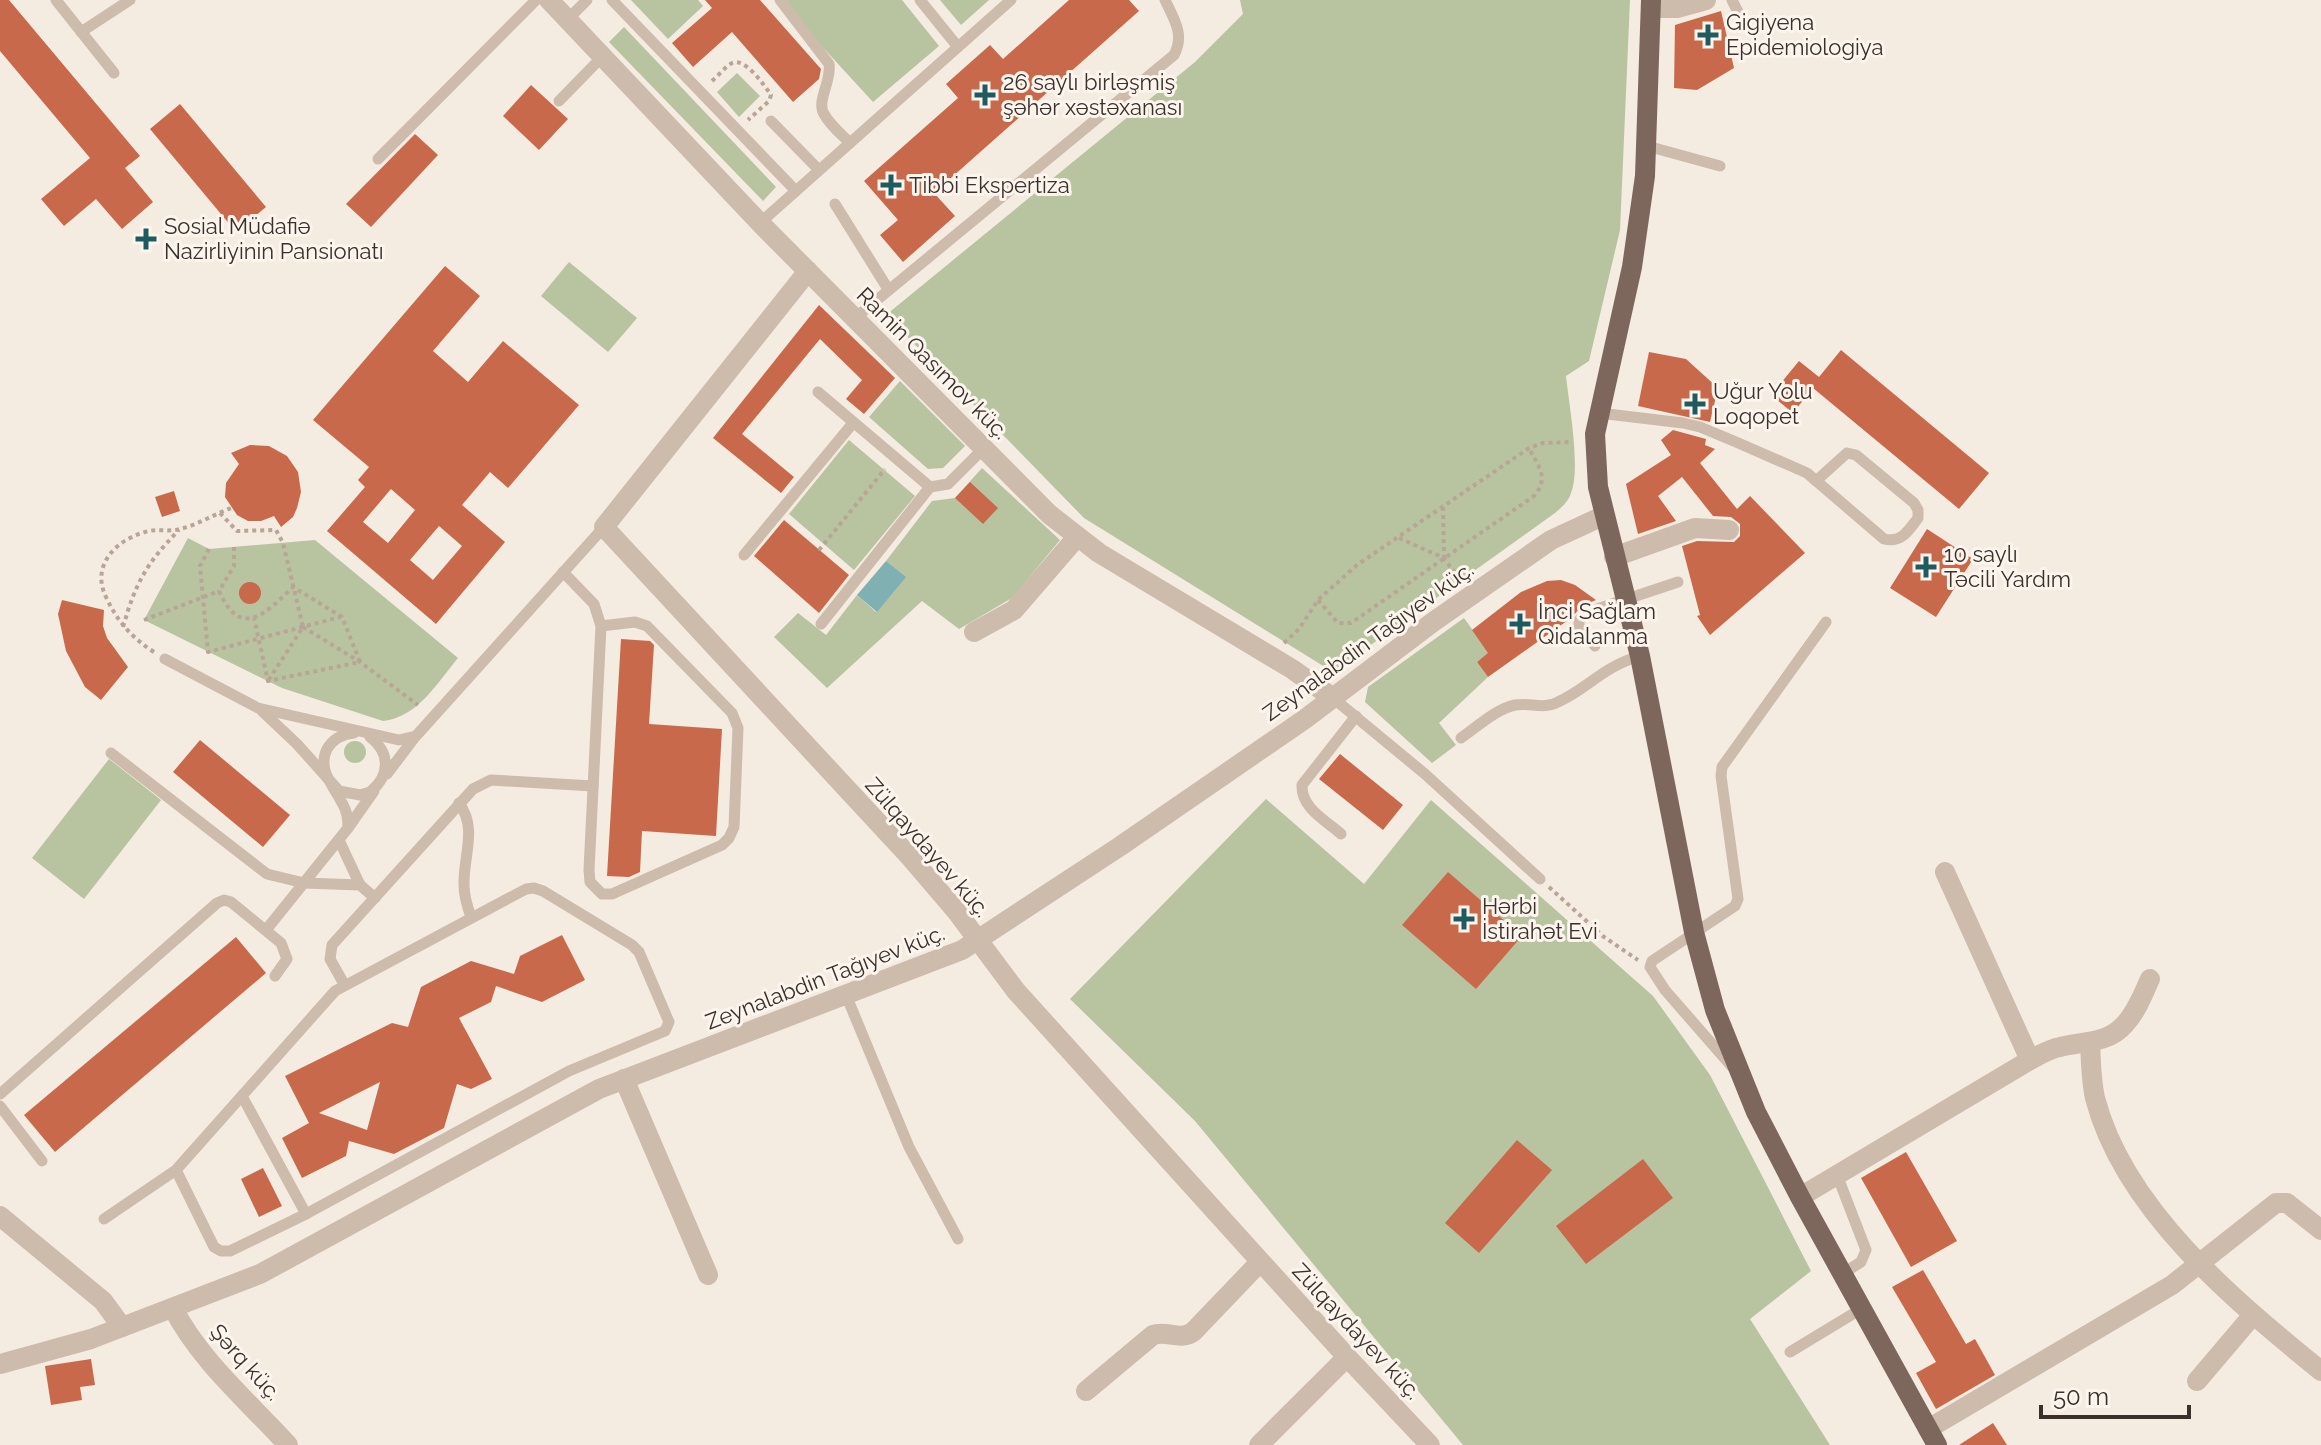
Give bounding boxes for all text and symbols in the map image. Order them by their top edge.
place label: Gigiyena Epidemiologiya [1726,9,1883,60]
marker: Gigiyena Epidemiologiya [1697,24,1719,46]
place label: 26 saylı birləşmiş şəhər xəstəxanası [1003,69,1182,120]
marker: 26 saylı birləşmiş şəhər xəstəxanası [974,84,996,106]
place label: Tibbi Ekspertiza [909,172,1070,198]
marker: Tibbi Ekspertiza [880,174,902,196]
place label: Sosial Müdafiə Nazirliyinin Pansionatı [164,213,384,264]
marker: Sosial Müdafiə Nazirliyinin Pansionatı [135,228,157,250]
street label: Ramin Qasımov küç. [852,282,1014,444]
place label: Uğur Yolu Loqopet [1713,378,1813,429]
marker: Uğur Yolu Loqopet [1684,393,1706,415]
place label: 10 saylı Təcili Yardım [1944,541,2071,592]
street label: Zeynalabdin Tağıyev küç. [1258,556,1478,726]
marker: 10 saylı Təcili Yardım [1915,556,1937,578]
place label: İnci Sağlam Qidalanma [1538,598,1656,649]
marker: İnci Sağlam Qidalanma [1509,613,1531,635]
street label: Zülqaydayev küç. [860,772,996,922]
place label: Hərbi İstirahət Evi [1482,893,1598,944]
marker: Hərbi İstirahət Evi [1453,908,1475,930]
street label: Zeynalabdin Tağıyev küç. [702,919,948,1035]
street label: Zülqaydayev küç. [1287,1258,1427,1404]
street label: Şərq küç. [205,1318,287,1406]
scale bar [2041,1369,2189,1419]
text: 50 m [2053,1382,2109,1411]

